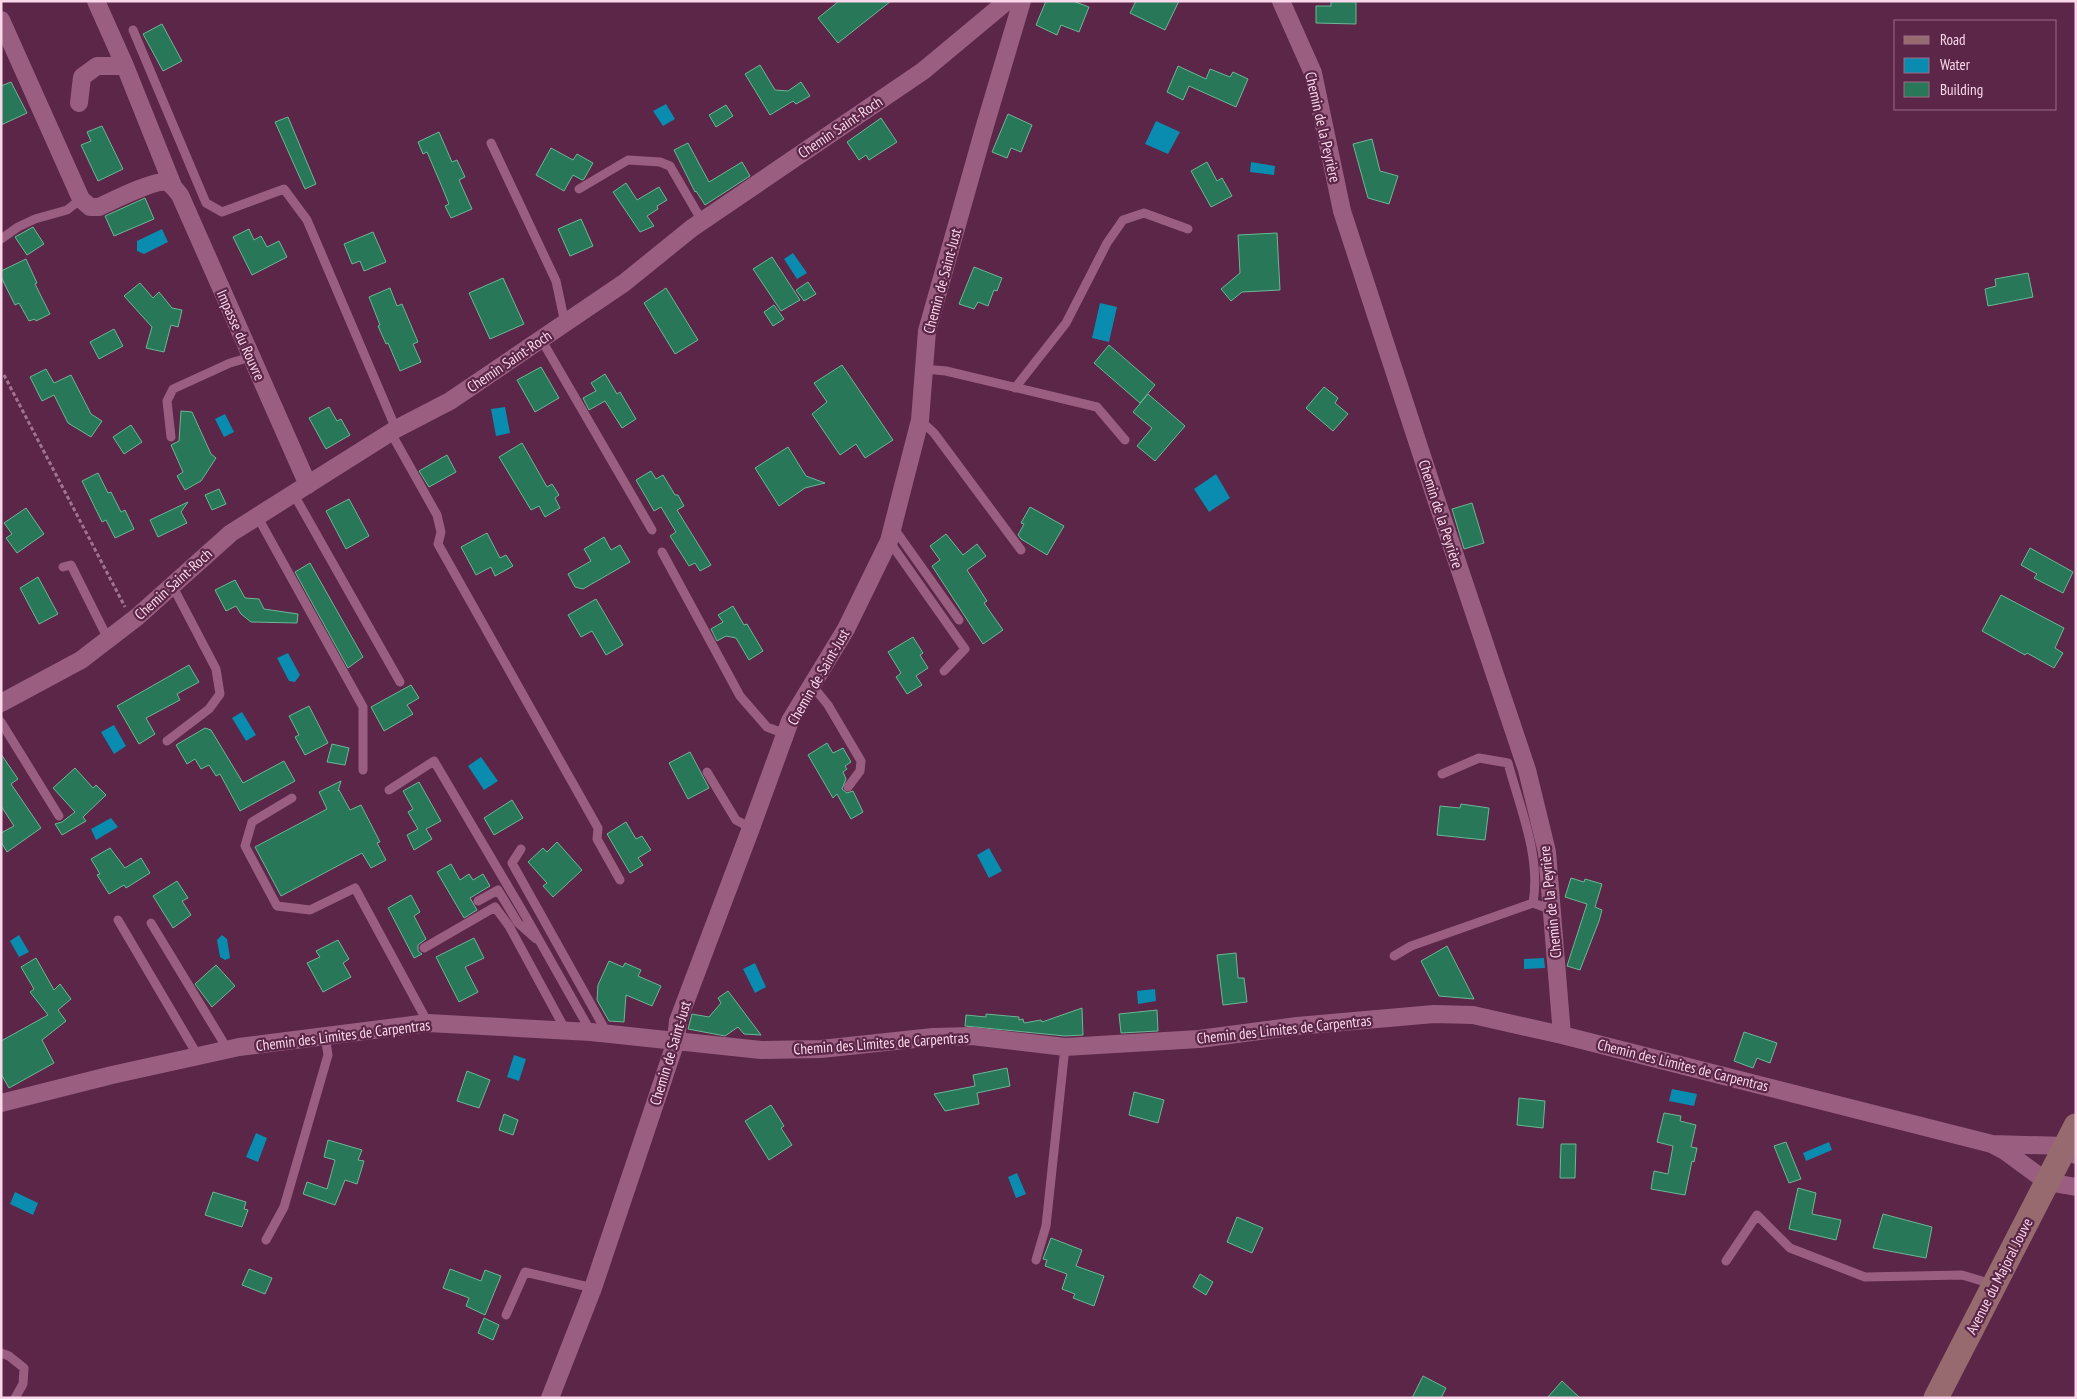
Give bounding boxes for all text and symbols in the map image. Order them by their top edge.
legend [1894,20,2057,110]
text: Road [1940,30,1966,49]
text: Water [1940,55,1971,74]
street label: Chemin de la Peyrière [1301,70,1345,184]
text: Building [1940,80,1983,99]
street label: Chemin Saint-Roch [794,92,886,162]
street label: Chemin de Saint-Just [919,226,965,336]
street label: Impasse du Rouvre [213,287,269,383]
street label: Chemin Saint-Roch [463,326,555,396]
street label: Chemin de la Peyrière [1415,457,1467,571]
street label: Chemin Saint-Roch [130,544,216,624]
street label: Chemin de Saint-Just [783,625,853,729]
street label: Chemin de la Peyrière [1535,845,1565,959]
street label: Chemin de Saint-Just [645,999,695,1107]
street label: Chemin des Limites de Carpentras [1196,1010,1372,1048]
street label: Chemin des Limites de Carpentras [255,1015,431,1055]
street label: Chemin des Limites de Carpentras [793,1027,969,1059]
street label: Chemin des Limites de Carpentras [1596,1035,1770,1095]
street label: Avenue du Majoral Jouve [1961,1215,2037,1337]

